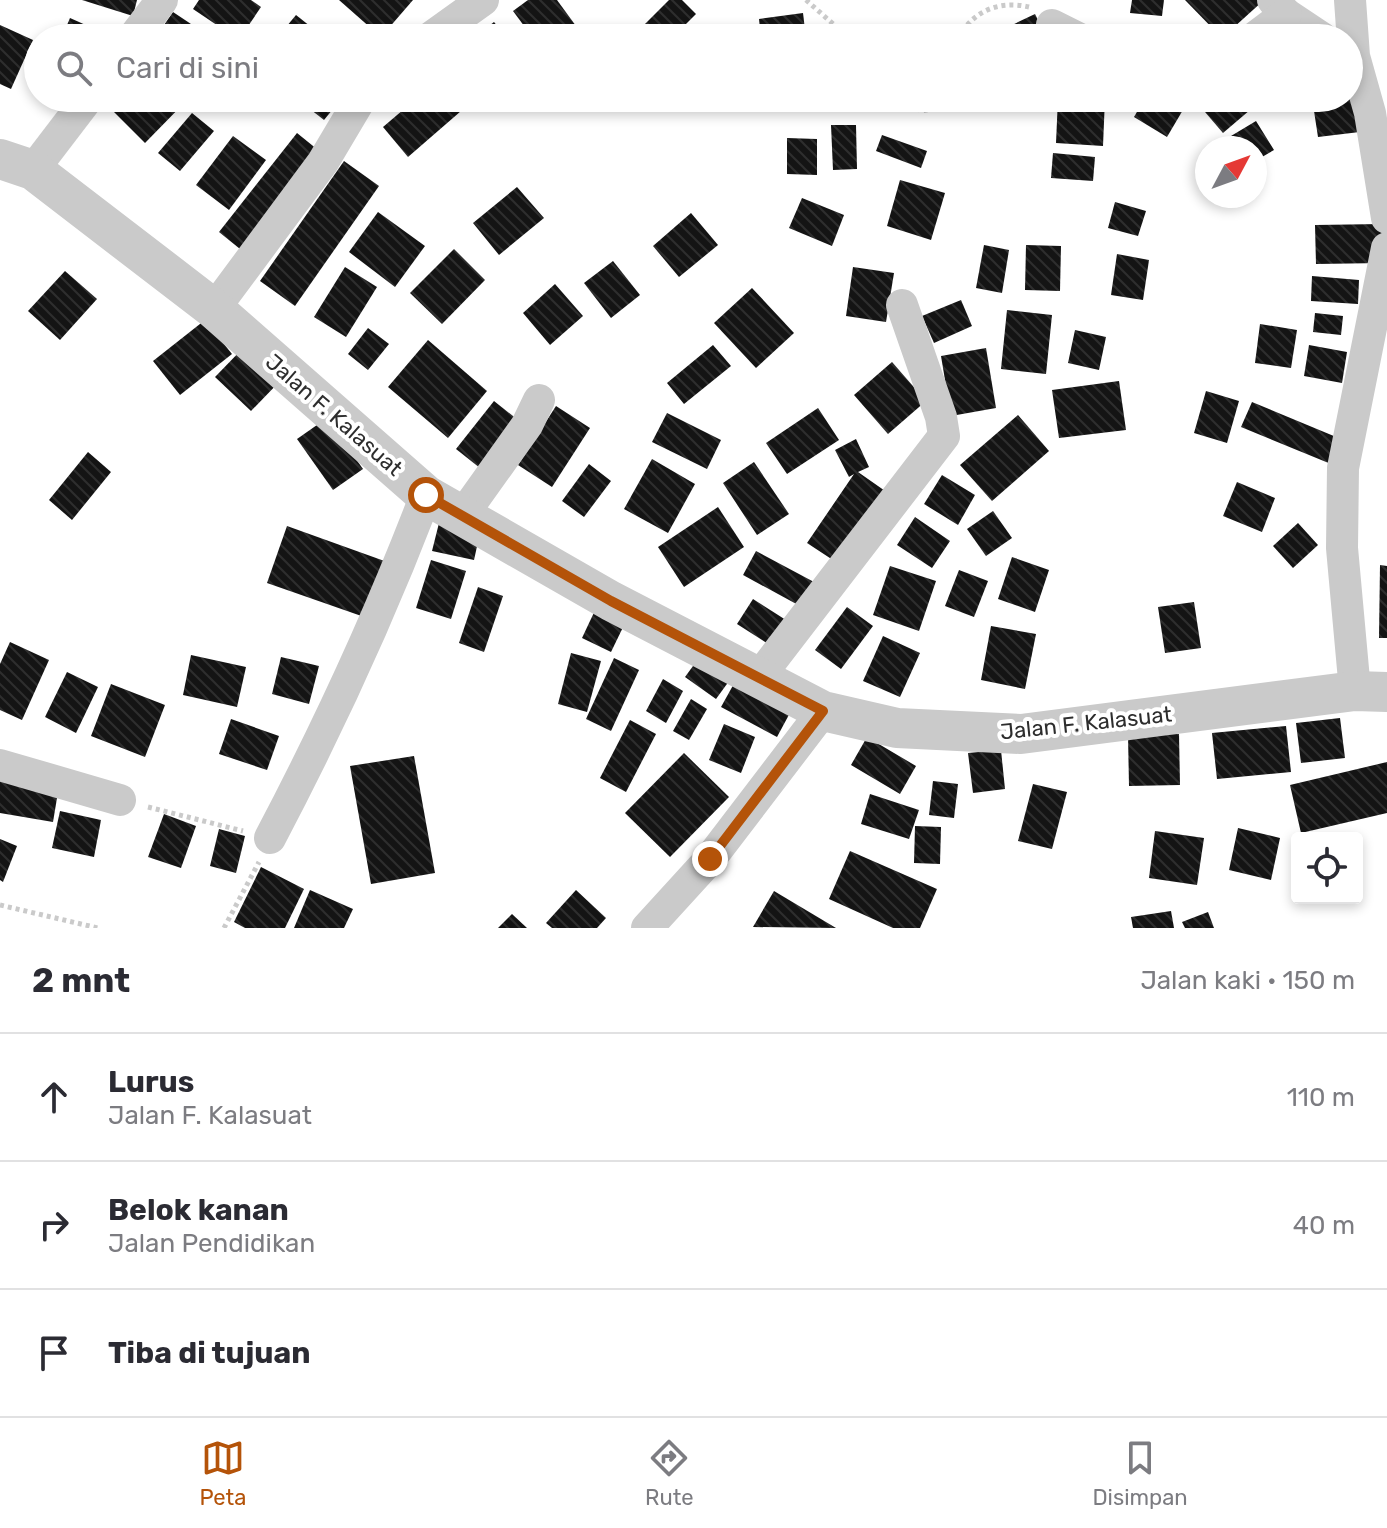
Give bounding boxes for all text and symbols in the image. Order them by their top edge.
search box [24,24,1363,112]
icon: search [52,46,96,90]
text: Cari di sini [116,50,259,86]
north arrow [1195,136,1267,208]
street label: Jalan F. Kalasuat [260,348,408,482]
route start [408,477,444,513]
street label: Jalan F. Kalasuat [999,701,1174,745]
map controls [1291,832,1363,904]
button: locate [1291,832,1363,904]
route end [692,841,728,877]
text: 2 mnt [32,960,130,1001]
text: Jalan kaki · 150 m [1140,965,1355,996]
text: Lurus [108,1064,194,1100]
icon: ahead [32,1075,76,1119]
text: 110 m [1287,1082,1355,1113]
text: Jalan F. Kalasuat [108,1100,312,1131]
text: Belok kanan [108,1192,289,1228]
icon: right [32,1203,76,1247]
text: 40 m [1293,1210,1355,1241]
text: Jalan Pendidikan [108,1228,315,1259]
icon: arrive [32,1331,76,1375]
text: Tiba di tujuan [108,1335,310,1371]
tab: Peta [199,1436,246,1511]
tab: Rute [645,1436,694,1511]
tab: Disimpan [1092,1436,1188,1511]

